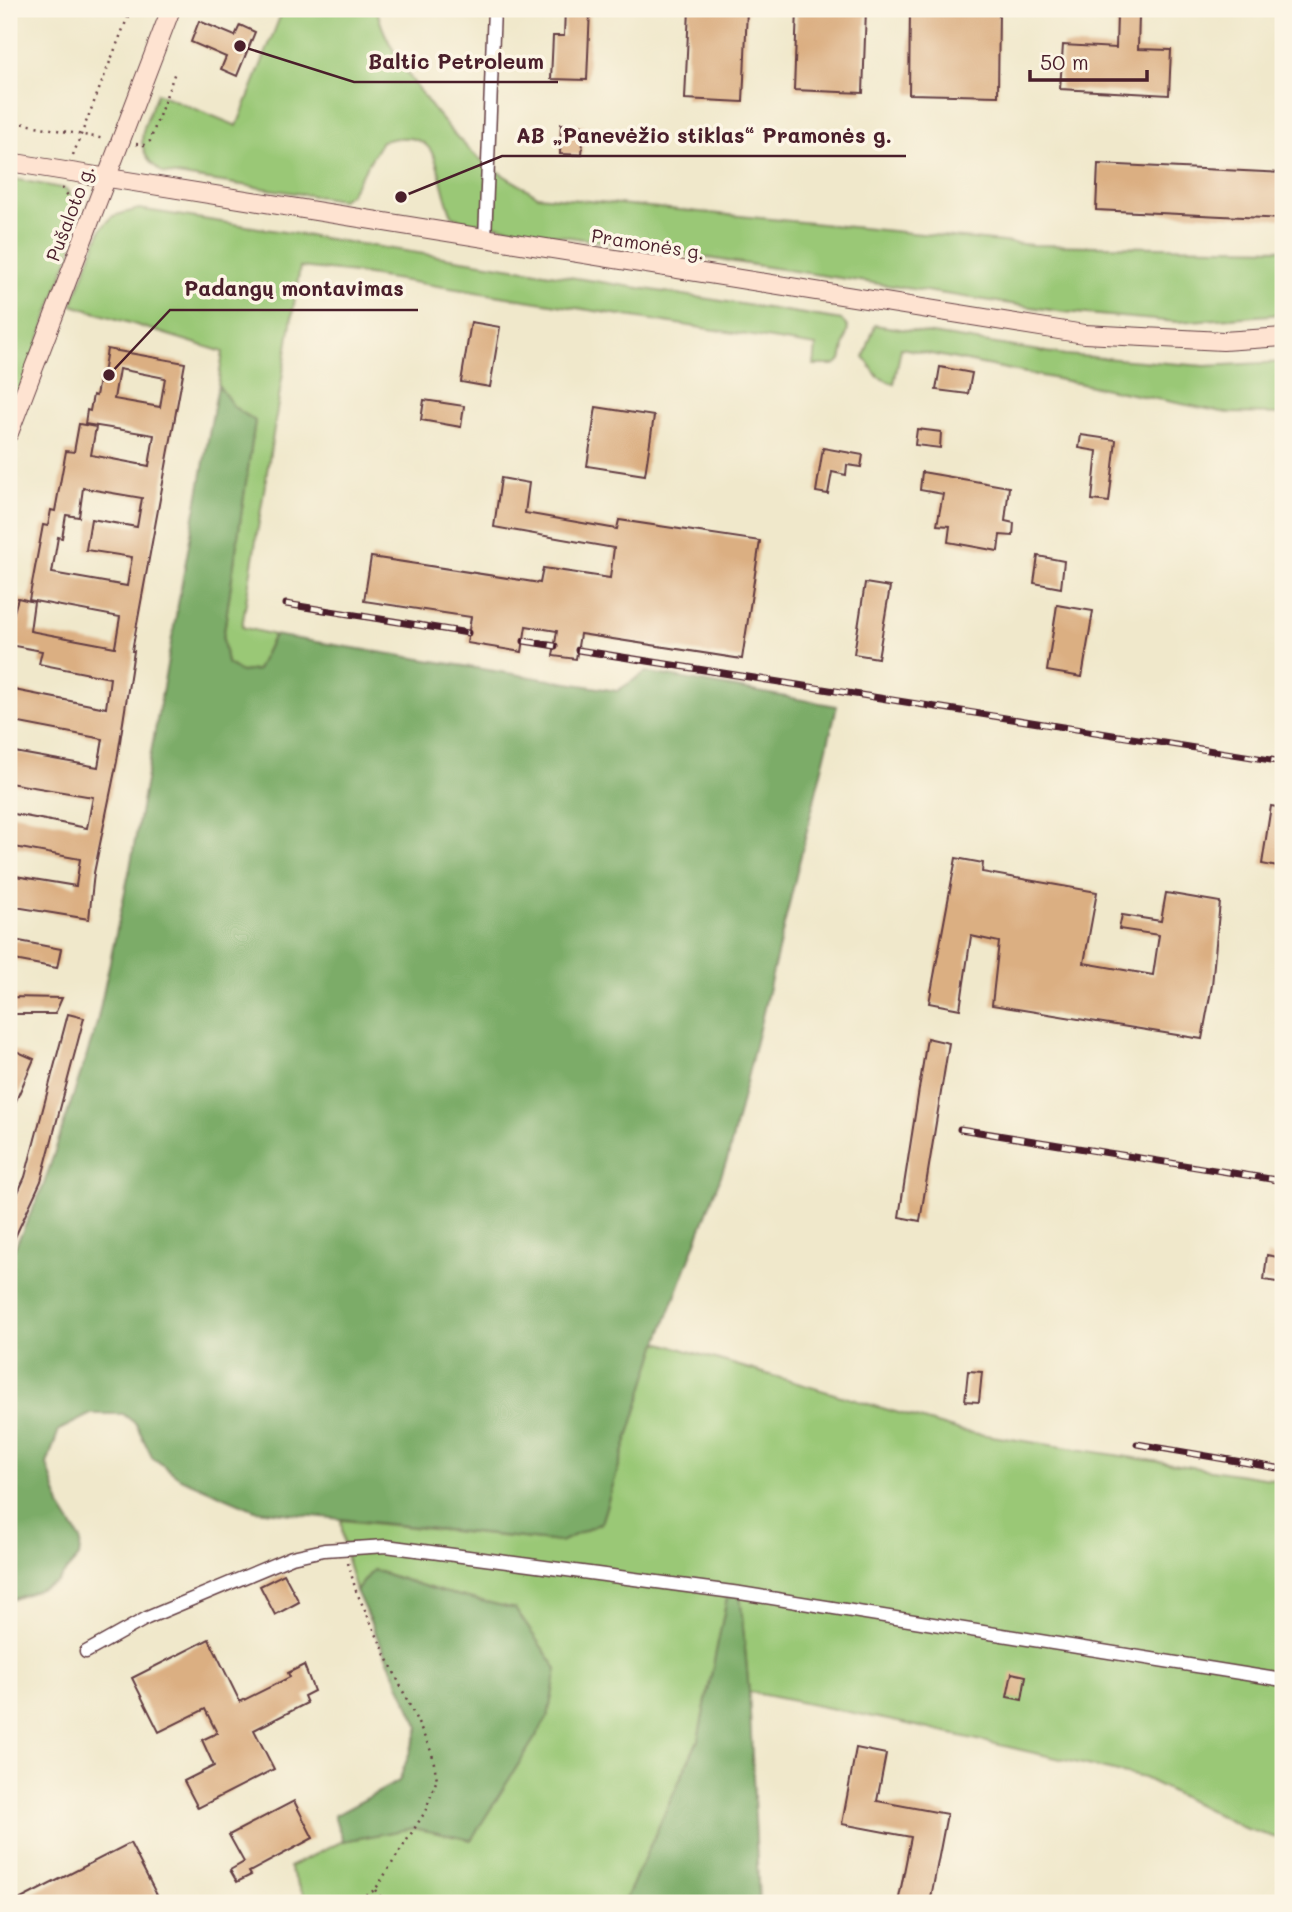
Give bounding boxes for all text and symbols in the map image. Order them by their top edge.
scale bar [1030,38,1147,82]
callout: Baltic Petroleum [354,40,558,82]
text: Baltic Petroleum [368,47,544,74]
text: 50 m [1040,48,1089,75]
callout: AB „Panevėžio stiklas“ Pramonės g. [502,114,906,156]
text: AB „Panevėžio stiklas“ Pramonės g. [516,121,892,148]
street label: Pušaloto g. [40,161,99,265]
street label: Pramonės g. [590,222,706,265]
callout: Padangų montavimas [170,268,418,310]
text: Padangų montavimas [184,274,404,301]

